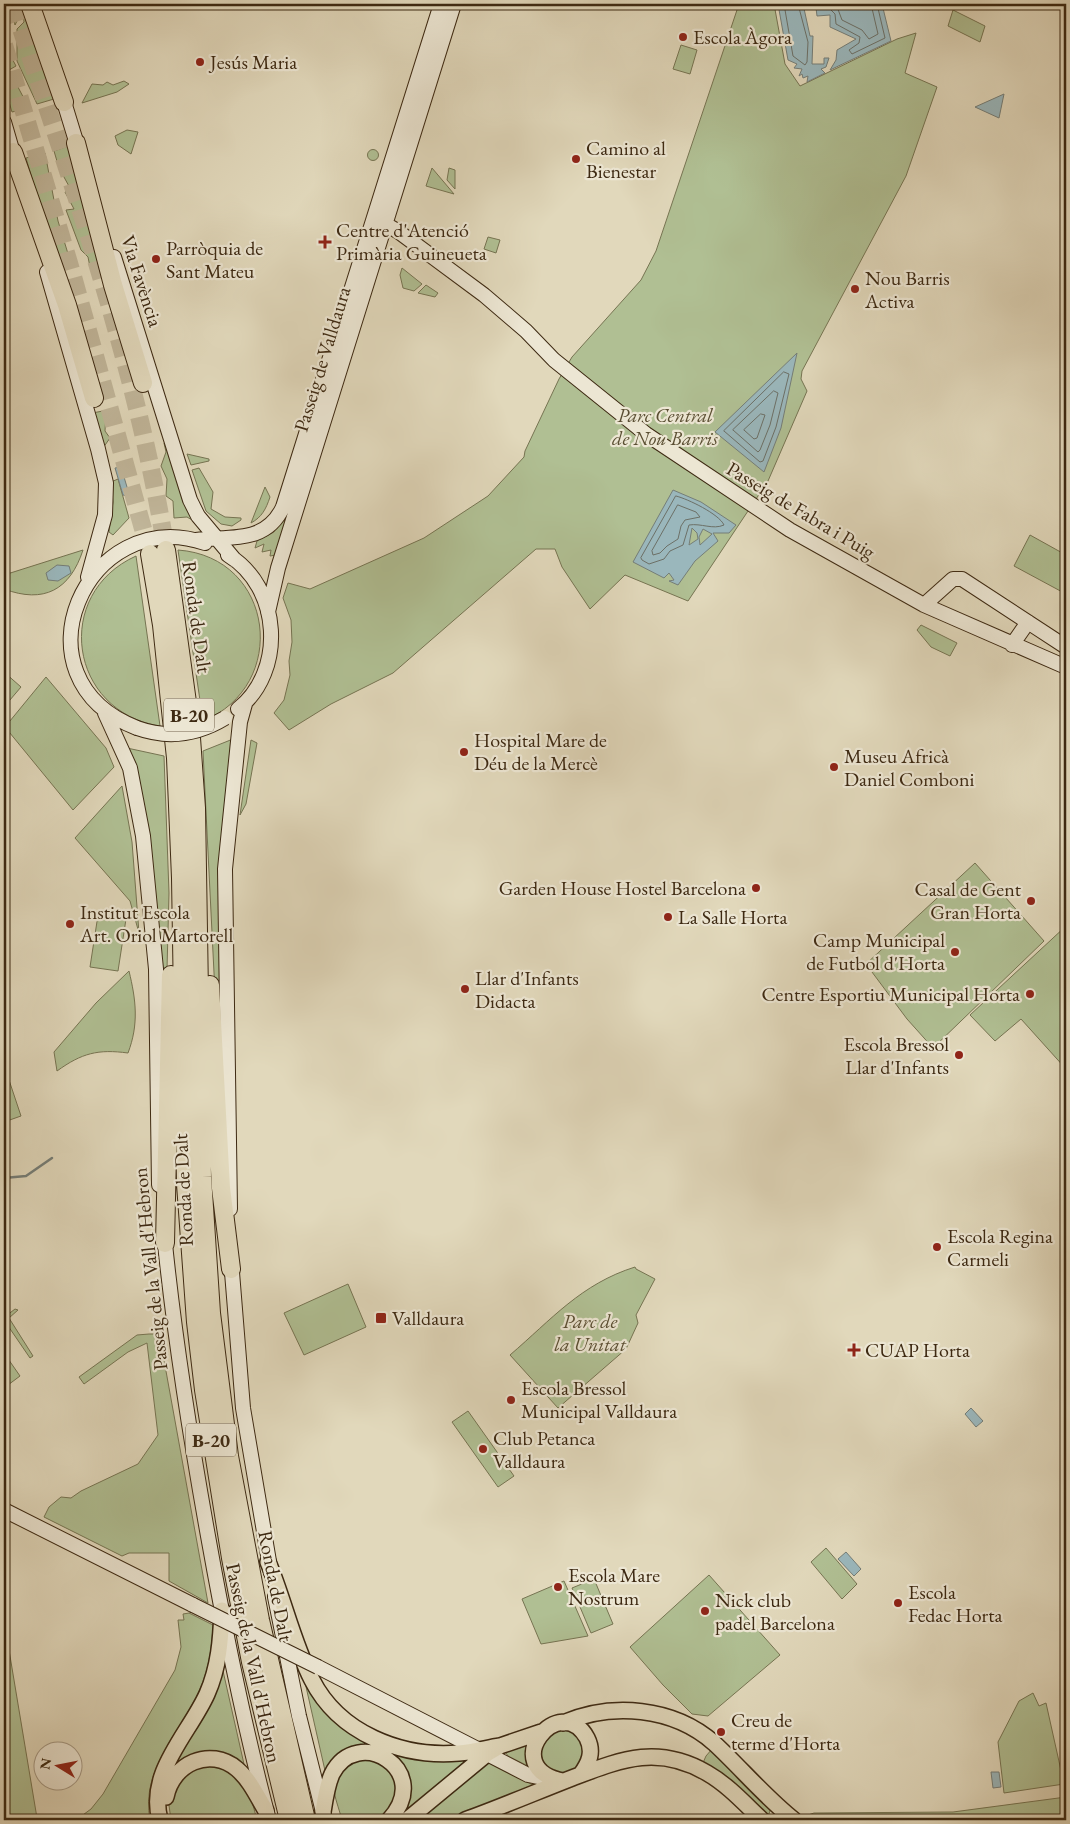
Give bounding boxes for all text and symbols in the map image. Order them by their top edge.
place label: Escola Àgora [693,24,792,50]
marker: Escola Àgora [677,31,689,43]
place label: Jesús Maria [208,49,297,75]
marker: Jesús Maria [194,56,206,68]
place label: Camino al Bienestar [586,135,666,184]
marker: Camino al Bienestar [570,153,582,165]
place label: Centre d'Atenció Primària Guineueta [336,217,487,266]
street label: Via Favència [115,232,169,330]
place label: Parròquia de Sant Mateu [166,235,263,284]
marker: Centre d'Atenció Primària Guineueta [318,235,332,249]
marker: Parròquia de Sant Mateu [150,253,162,265]
place label: Nou Barris Activa [864,265,950,314]
street label: Passeig de Valldaura [288,283,356,435]
marker: Nou Barris Activa [849,283,861,295]
park label: Parc Central de Nou Barris [612,402,718,451]
street label: Passeig de Fabra i Puig [722,455,880,565]
street label: Ronda de Dalt [176,559,218,675]
road number: B-20 [164,698,214,732]
place label: Hospital Mare de Déu de la Mercè [474,727,607,776]
place label: Museu Africà Daniel Comboni [844,743,975,792]
marker: Hospital Mare de Déu de la Mercè [458,746,470,758]
marker: Museu Africà Daniel Comboni [828,761,840,773]
place label: Garden House Hostel Barcelona [499,875,746,901]
place label: Casal de Gent Gran Horta [914,876,1022,925]
marker: Garden House Hostel Barcelona [750,882,762,894]
marker: Casal de Gent Gran Horta [1025,895,1037,907]
place label: Institut Escola Art. Oriol Martorell [79,899,233,948]
place label: La Salle Horta [678,904,787,930]
marker: La Salle Horta [662,911,674,923]
marker: Institut Escola Art. Oriol Martorell [64,918,76,930]
place label: Camp Municipal de Futbol d'Horta [806,927,945,976]
marker: Camp Municipal de Futbol d'Horta [949,946,961,958]
place label: Llar d'Infants Didacta [475,965,579,1014]
place label: Centre Esportiu Municipal Horta [761,981,1020,1007]
marker: Llar d'Infants Didacta [459,983,471,995]
marker: Centre Esportiu Municipal Horta [1024,988,1036,1000]
place label: Escola Bressol Llar d'Infants [844,1031,949,1080]
marker: Escola Bressol Llar d'Infants [953,1049,965,1061]
street label: Ronda de Dalt [167,1132,199,1247]
street label: Passeig de la Vall d'Hebron [126,1166,174,1372]
place label: Escola Regina Carmeli [947,1223,1053,1272]
marker: Escola Regina Carmeli [931,1241,943,1253]
place label: Valldaura [392,1305,464,1331]
park label: Parc de la Unitat [554,1308,627,1357]
marker: Valldaura [374,1311,388,1325]
place label: CUAP Horta [865,1337,970,1363]
marker: CUAP Horta [847,1343,861,1357]
place label: Escola Bressol Municipal Valldaura [521,1375,677,1424]
marker: Escola Bressol Municipal Valldaura [505,1394,517,1406]
road number: B-20 [186,1424,236,1456]
place label: Club Petanca Valldaura [493,1425,595,1474]
marker: Club Petanca Valldaura [477,1443,489,1455]
street label: Ronda de Dalt [252,1528,300,1645]
street label: Passeig de la Vall d'Hebron [220,1561,288,1766]
place label: Escola Mare Nostrum [568,1562,660,1611]
place label: Escola Fedac Horta [908,1579,1003,1628]
marker: Escola Mare Nostrum [552,1581,564,1593]
place label: Nick club padel Barcelona [715,1587,835,1636]
marker: Escola Fedac Horta [892,1597,904,1609]
marker: Nick club padel Barcelona [699,1605,711,1617]
place label: Creu de terme d'Horta [731,1707,840,1756]
marker: Creu de terme d'Horta [715,1726,727,1738]
north arrow [32,1742,82,1792]
text: N [35,1756,55,1771]

